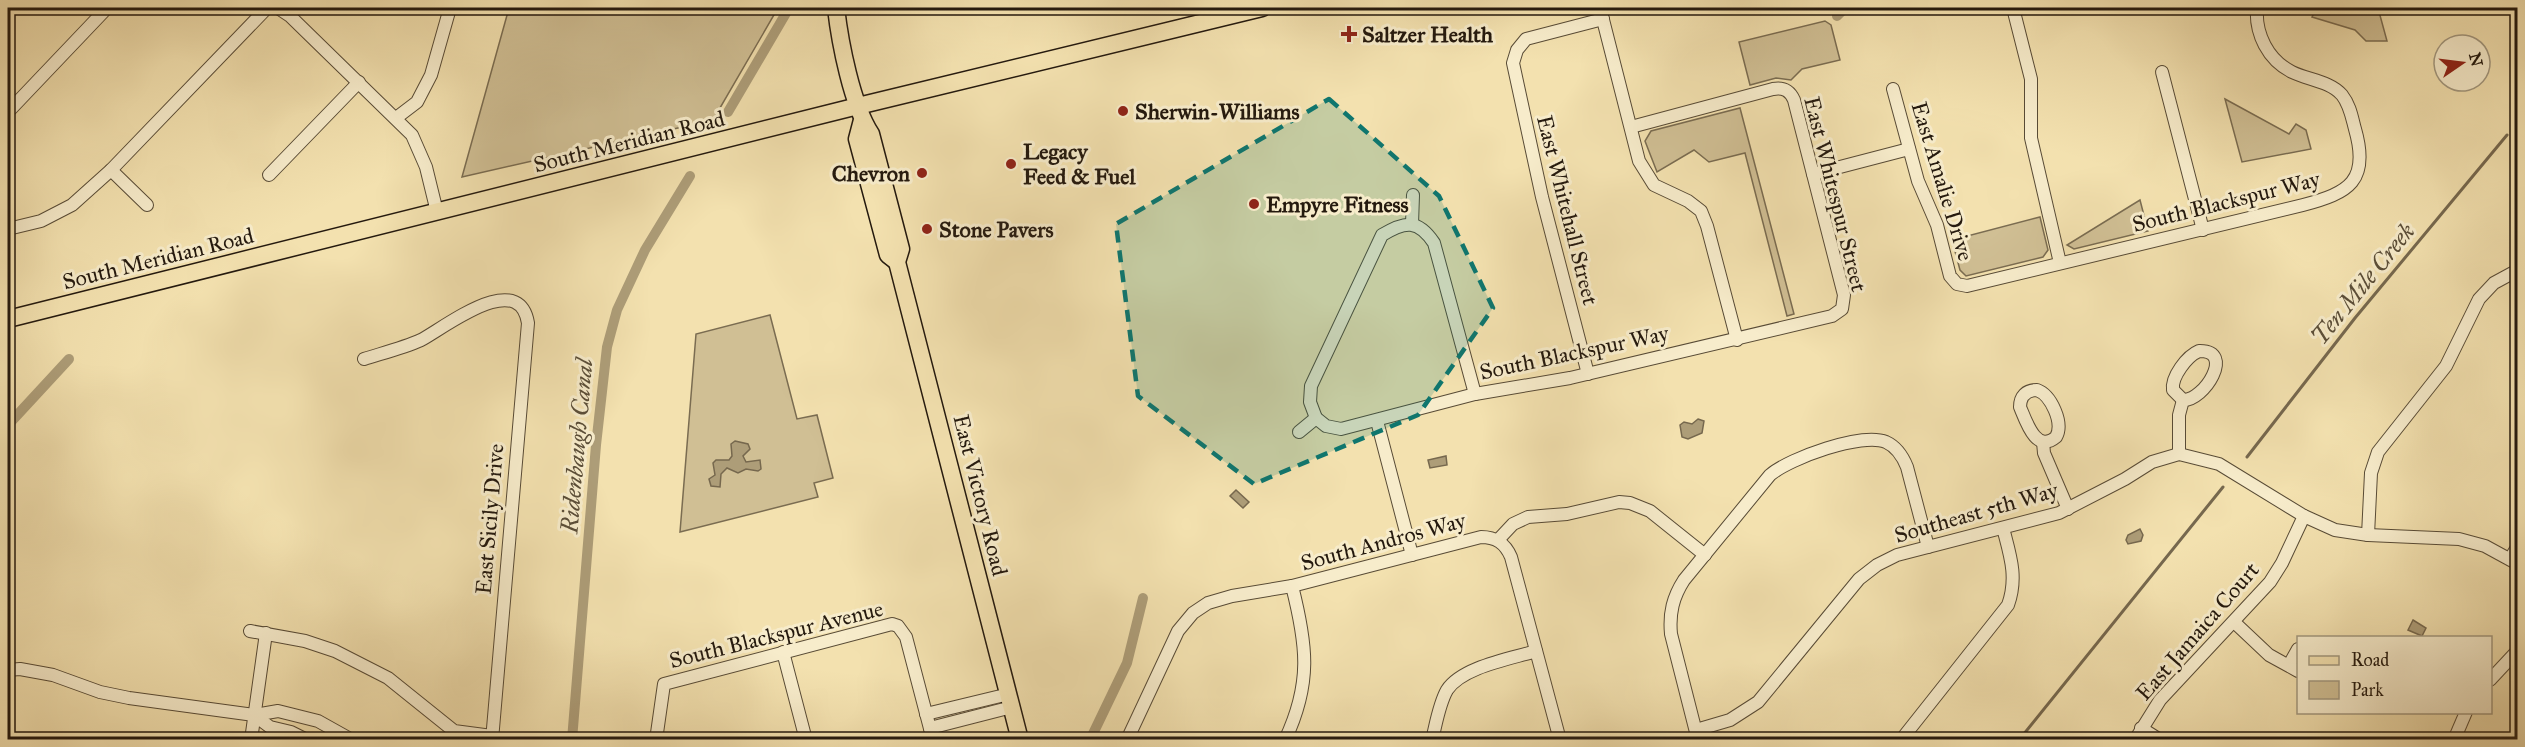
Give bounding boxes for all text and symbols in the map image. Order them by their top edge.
place label: Saltzer Health [1362,21,1494,48]
marker: Saltzer Health [1340,25,1358,43]
north arrow [2432,33,2492,93]
text: N [2465,51,2487,69]
street label: East Whitespur Street [1798,94,1873,295]
place label: Sherwin-Williams [1135,98,1299,125]
street label: East Amalie Drive [1906,98,1980,264]
marker: Sherwin-Williams [1116,104,1130,118]
street label: South Meridian Road [531,105,728,178]
street label: East Whitehall Street [1531,112,1604,308]
place label: Legacy Feed & Fuel [1023,138,1136,190]
marker: Legacy Feed & Fuel [1004,157,1018,171]
place label: Chevron [832,160,910,187]
street label: South Blackspur Way [2129,165,2323,238]
marker: Chevron [915,166,929,180]
place label: Empyre Fitness [1266,191,1409,218]
marker: Empyre Fitness [1247,197,1261,211]
place label: Stone Pavers [939,216,1054,243]
water label: Ten Mile Creek [2305,217,2421,351]
street label: South Meridian Road [60,222,257,295]
marker: Stone Pavers [920,222,934,236]
street label: South Blackspur Way [1477,319,1672,386]
water label: Ridenbaugh Canal [554,355,600,536]
street label: East Victory Road [947,412,1014,579]
street label: East Sicily Drive [469,443,510,595]
street label: Southeast 5th Way [1891,476,2062,549]
street label: South Andros Way [1298,506,1469,576]
street label: East Jamaica Court [2130,557,2265,706]
street label: South Blackspur Avenue [666,595,886,674]
legend [2297,636,2492,714]
text: Road [2351,649,2389,671]
text: Park [2351,679,2384,701]

